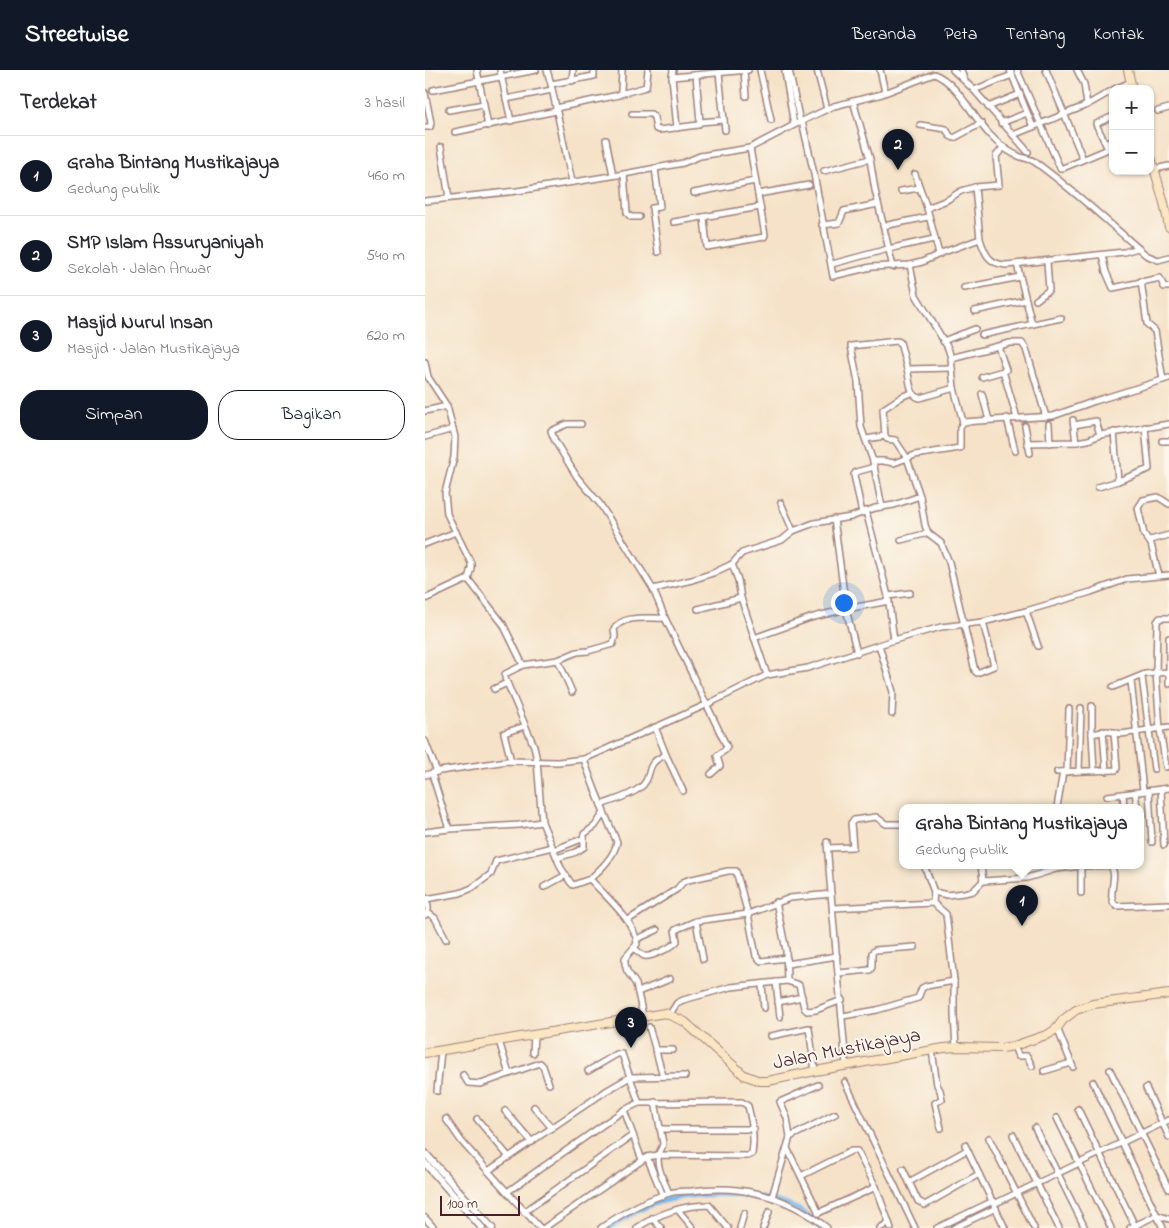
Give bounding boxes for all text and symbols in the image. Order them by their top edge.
text: Streetwise [25,18,129,53]
text: Beranda [852,22,916,48]
text: Peta [944,22,977,48]
text: Tentang [1005,22,1065,48]
text: Kontak [1093,22,1144,48]
map controls [1109,85,1154,175]
button: + [1109,85,1154,130]
text: Terdekat [20,88,97,118]
text: 3 hasil [364,91,405,115]
pin: 2 [882,129,914,170]
button: − [1109,130,1154,175]
text: Graha Bintang Mustikajaya [67,150,279,177]
text: 1 [33,164,39,188]
text: 460 m [368,164,405,188]
text: Gedung publik [67,177,160,201]
text: SMP Islam Assuryaniyah [67,230,264,257]
text: 2 [32,244,40,268]
text: 540 m [366,244,405,268]
text: Sekolah · Jalan Anwar [67,257,211,281]
text: Masjid Nurul Insan [67,310,213,337]
text: 3 [33,324,39,348]
text: 620 m [367,324,405,348]
text: Masjid · Jalan Mustikajaya [67,337,240,361]
button: Simpan [20,390,208,440]
button: Bagikan [218,390,405,440]
your location [831,590,857,616]
popup [899,804,1144,869]
text: Graha Bintang Mustikajaya [915,811,1128,838]
text: Gedung publik [915,838,1008,862]
pin: 1 [1006,885,1038,926]
pin: 3 [615,1007,647,1048]
street label: Jalan Mustikajaya [771,1021,923,1079]
scale bar [440,1193,520,1216]
text: 100 m [447,1194,478,1215]

